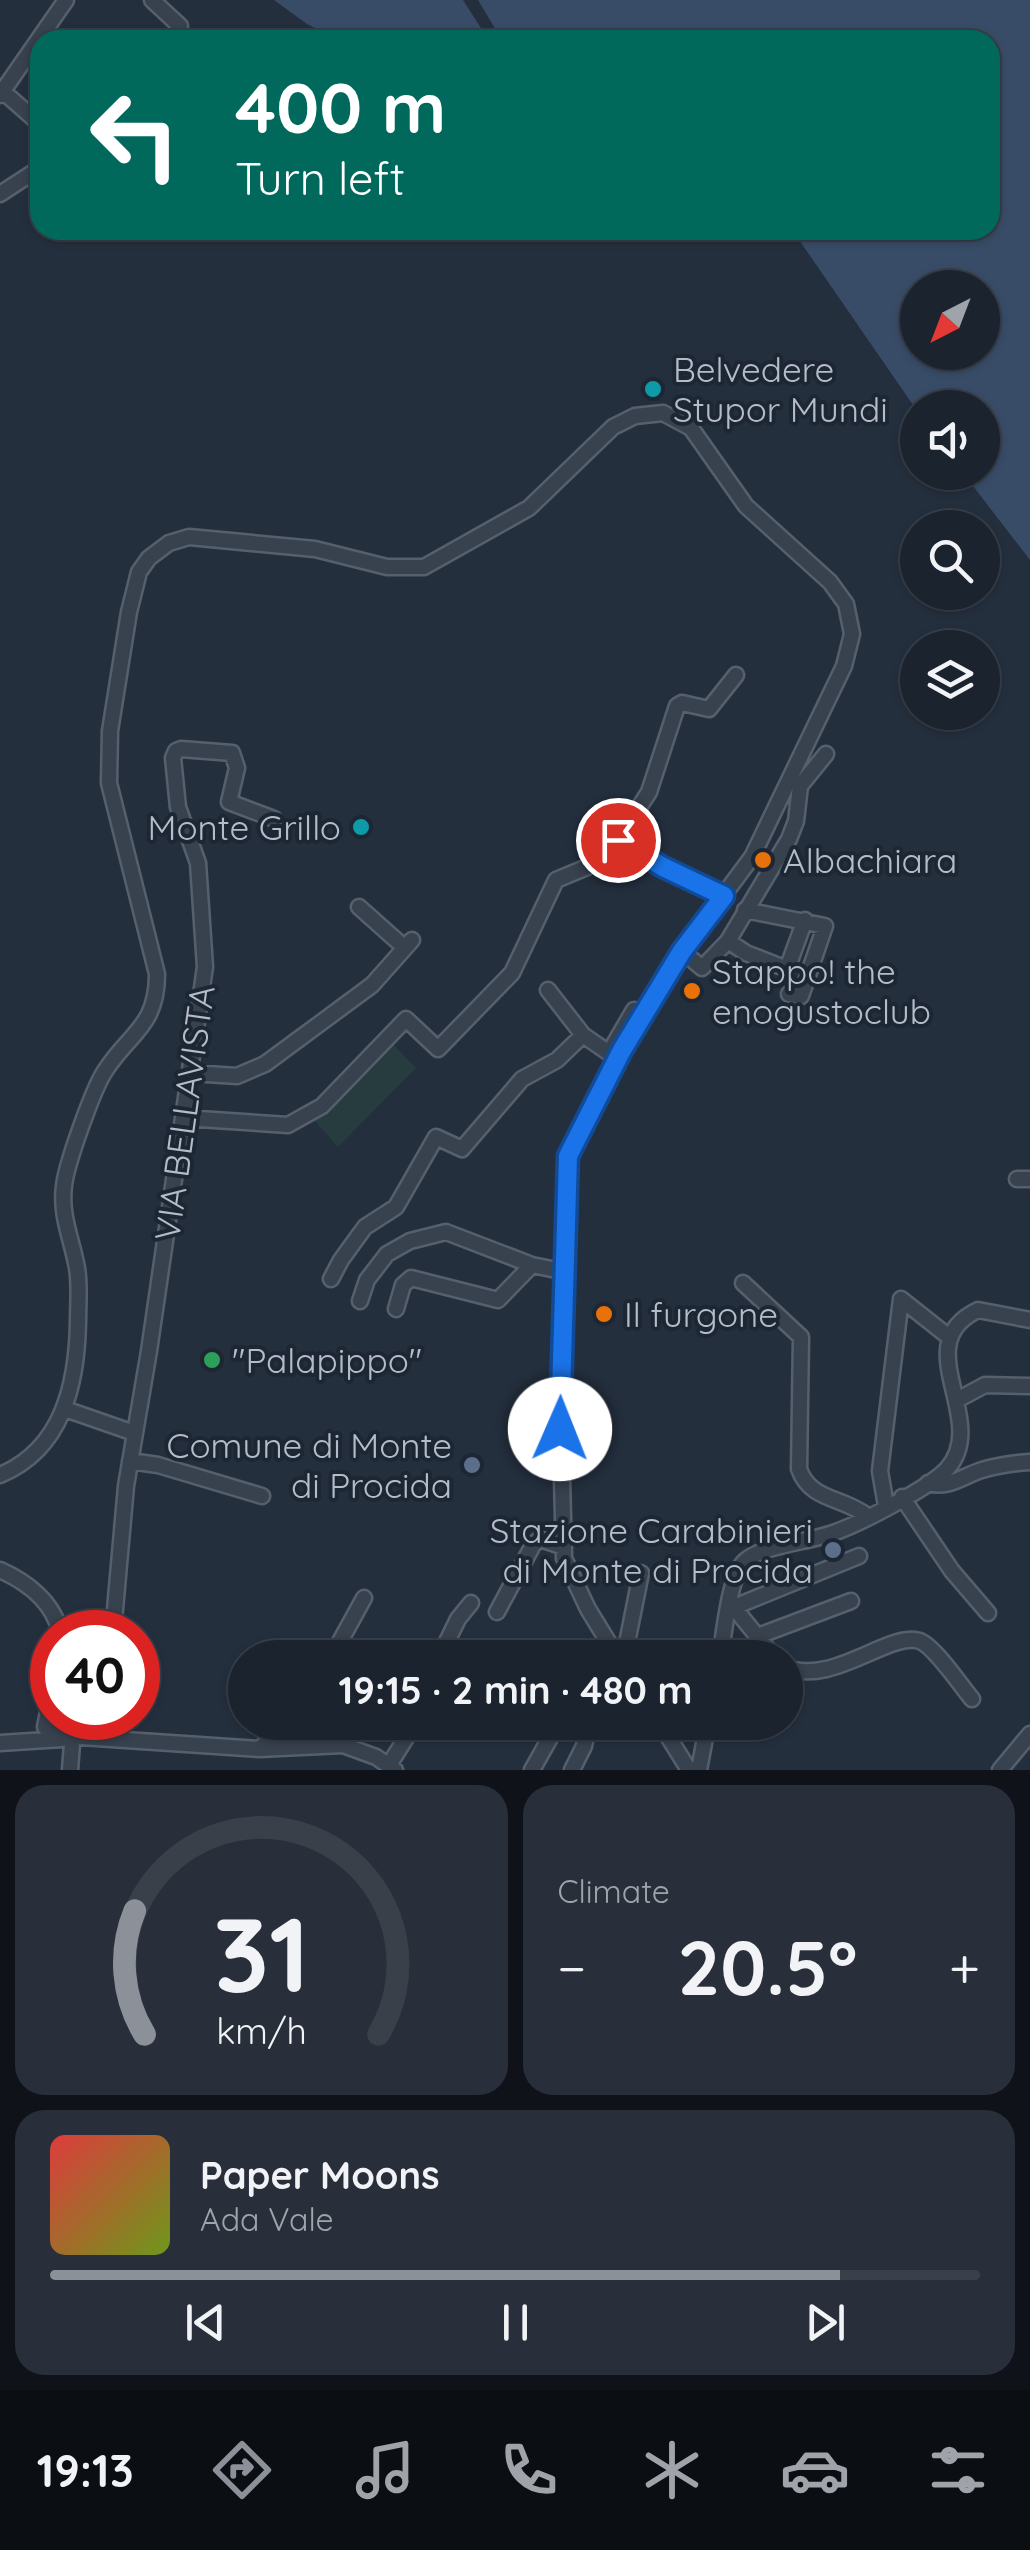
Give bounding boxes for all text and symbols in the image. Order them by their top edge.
text: 400 m [235,63,446,151]
icon: left [70,70,200,200]
text: Turn left [235,150,405,206]
north arrow [900,270,1000,370]
map controls [900,270,1000,730]
place label: Belvedere Stupor Mundi [673,347,888,431]
marker: Belvedere Stupor Mundi [642,378,664,400]
button: sound [900,390,1000,490]
button: search [900,510,1000,610]
button: layers [900,630,1000,730]
pin [576,798,661,883]
place label: Monte Grillo [147,805,341,849]
icon: arrive [591,813,646,868]
marker: Monte Grillo [350,816,372,838]
place label: Albachiara [783,838,957,882]
marker: Albachiara [752,849,774,871]
place label: Stappo! the enogustoclub [712,949,931,1033]
marker: Stappo! the enogustoclub [681,980,703,1002]
street label: VIA BELLAVISTA [144,983,224,1243]
place label: Il furgone [624,1292,778,1336]
marker: Il furgone [593,1303,615,1325]
place label: "Palapippo" [232,1338,422,1382]
marker: "Palapippo" [201,1349,223,1371]
position arrow [508,1377,612,1481]
place label: Comune di Monte di Procida [167,1423,452,1507]
marker: Comune di Monte di Procida [461,1454,483,1476]
place label: Stazione Carabinieri di Monte di Procida [490,1508,813,1592]
marker: Stazione Carabinieri di Monte di Procida [822,1539,844,1561]
speed limit sign: 40 [30,1610,160,1740]
text: 19:15 · 2 min · 480 m [339,1666,692,1714]
text: Climate [558,1871,670,1911]
text: 31 [213,1888,309,2018]
text: 20.5° [678,1920,858,2014]
text: − [558,1933,586,2002]
text: + [949,1933,980,2002]
text: km/h [216,2008,307,2053]
text: Paper Moons [200,2151,440,2199]
text: Ada Vale [200,2199,334,2239]
icon: previous [178,2295,233,2350]
icon: pause [488,2295,543,2350]
icon: next [798,2295,853,2350]
icon: directions [207,2435,277,2505]
icon: music [350,2435,420,2505]
icon: phone [494,2435,564,2505]
icon: climate [637,2435,707,2505]
icon: car [780,2435,850,2505]
icon: filters [923,2435,993,2505]
text: 19:13 [37,2442,134,2498]

